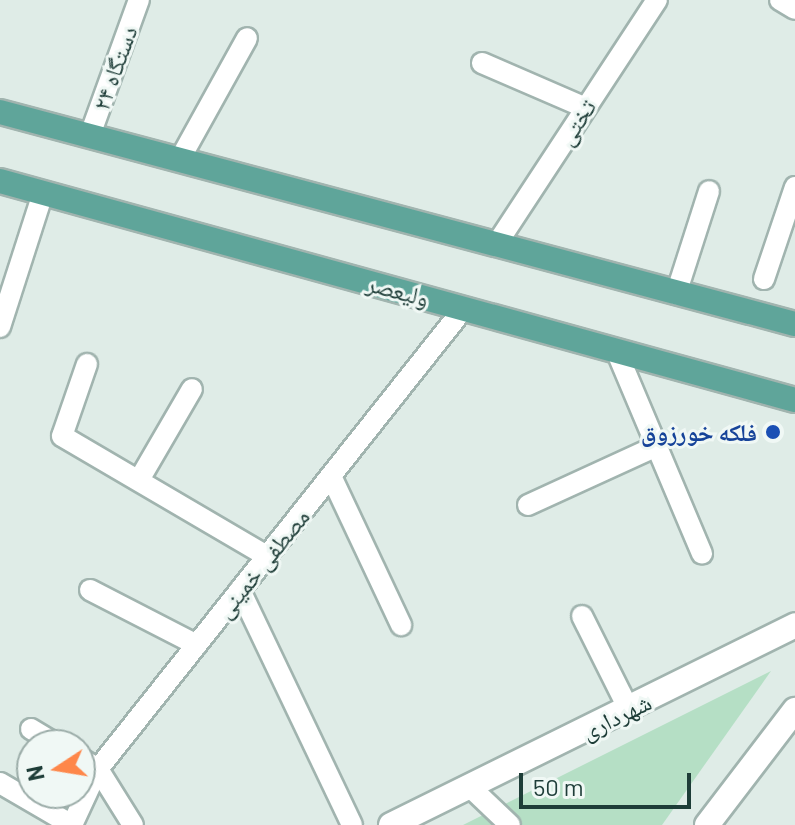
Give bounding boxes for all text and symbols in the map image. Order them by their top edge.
street label: ۲۴ دستگاه [85,22,143,114]
street label: تختی [550,93,602,151]
street label: ولیعصر [364,268,432,312]
place label: فلکه خورزوق [641,418,757,446]
marker: فلکه خورزوق [764,423,782,441]
street label: مصطفی خمینی [209,502,315,624]
street label: شهرداری [576,687,656,745]
north arrow [16,729,96,809]
scale bar [523,757,695,807]
text: N [20,764,49,783]
text: 50 m [533,772,584,801]

